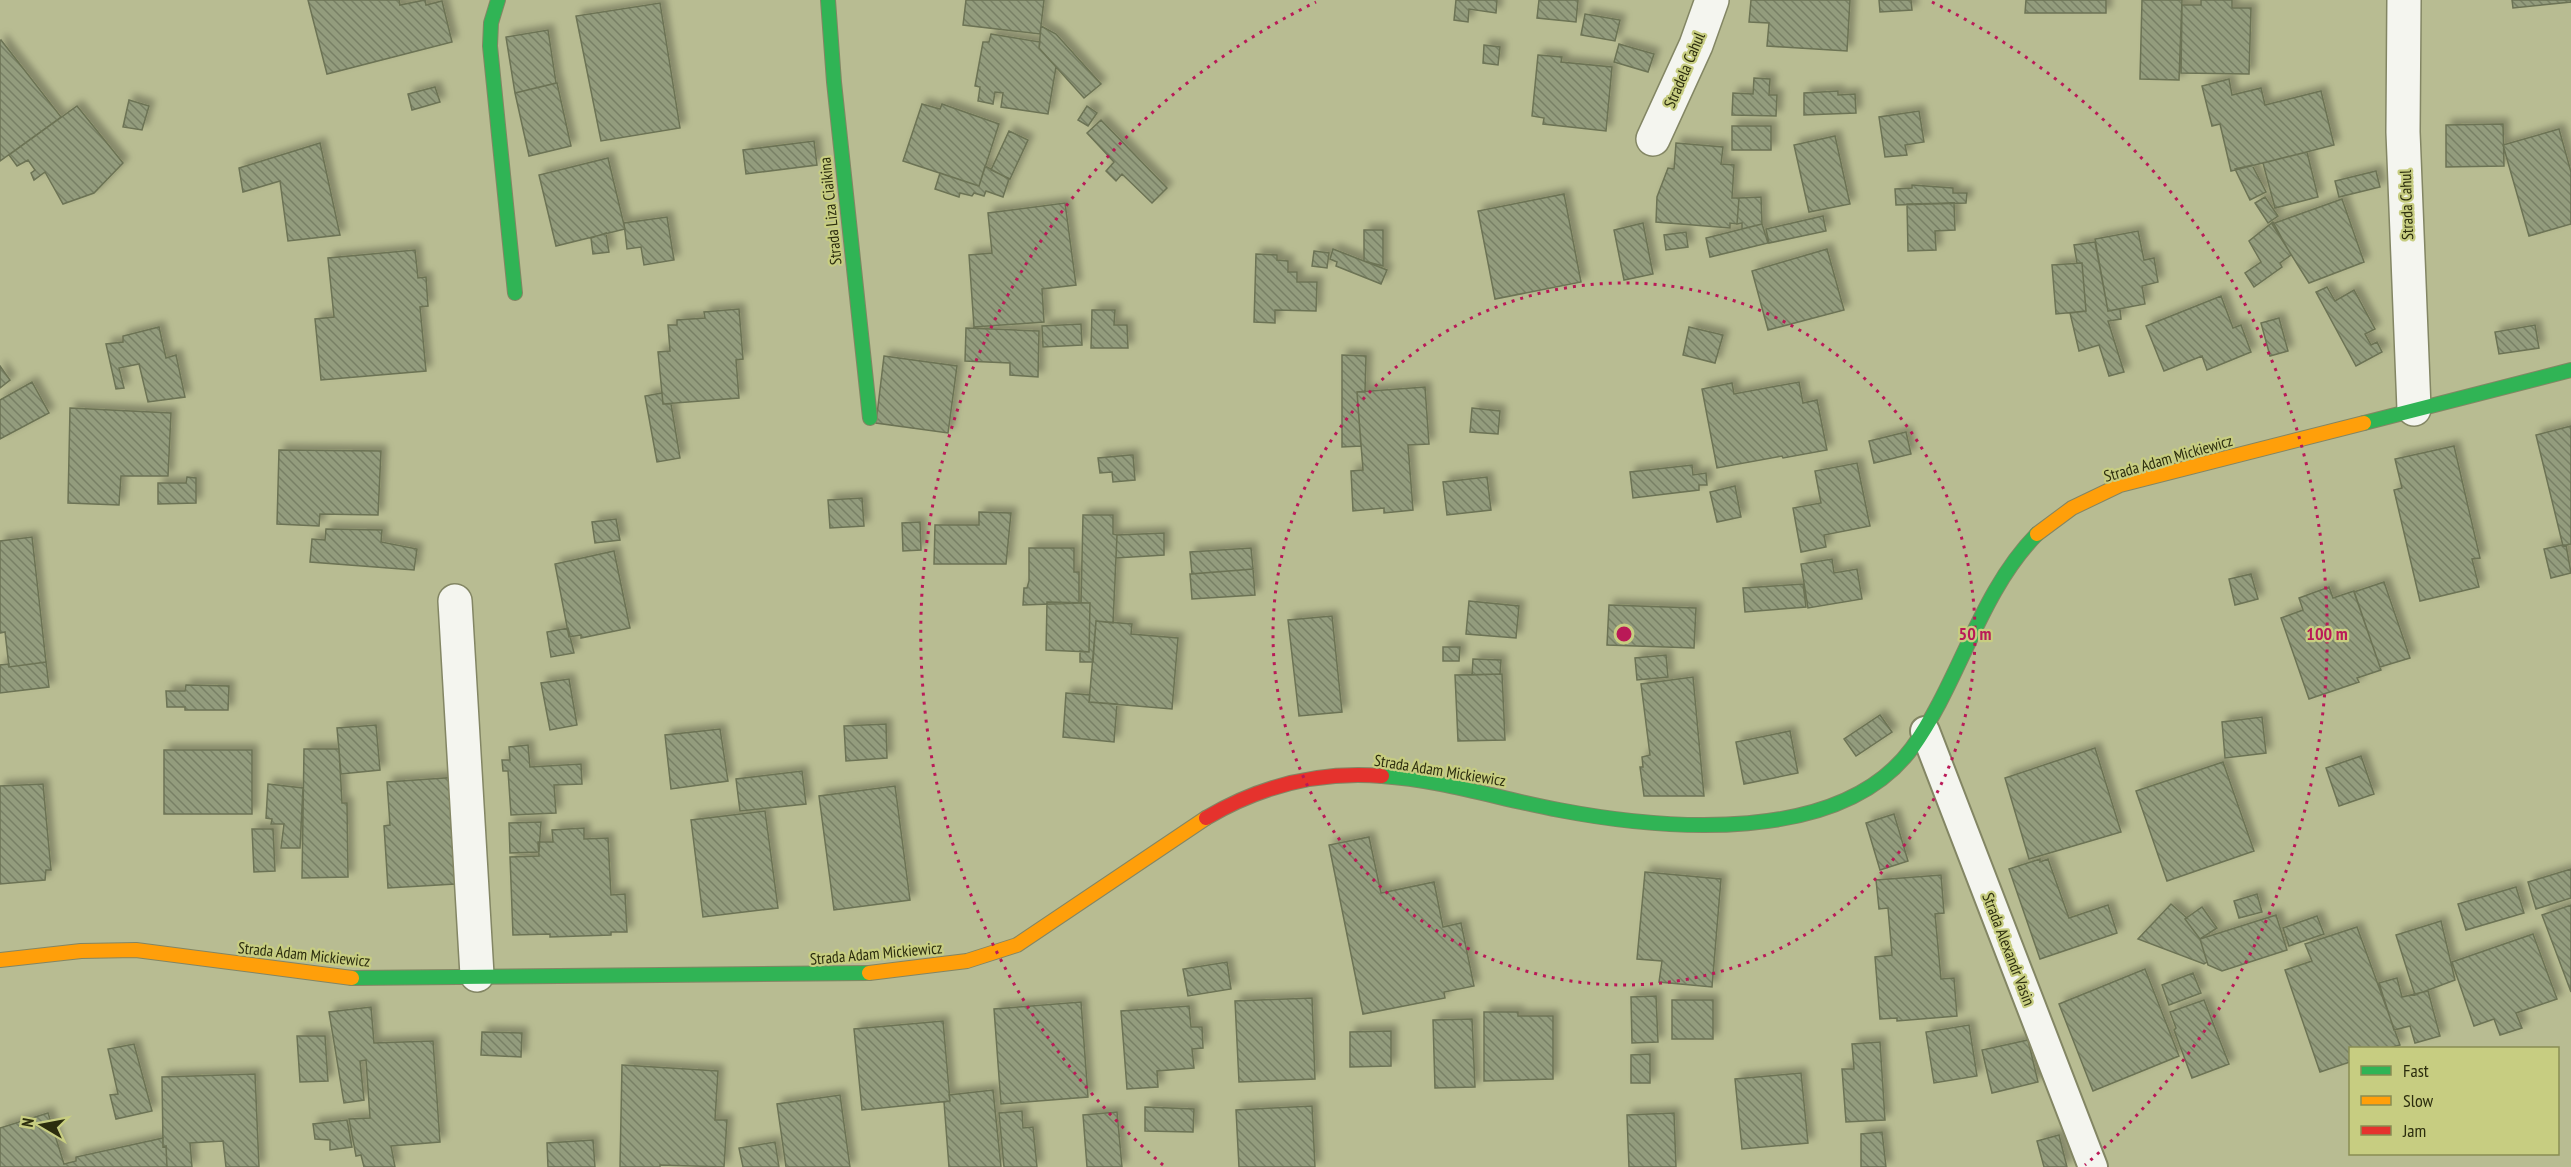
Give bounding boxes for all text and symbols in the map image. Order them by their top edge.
street label: Stradela Cahul [1659,29,1709,111]
street label: Strada Liza Ciaikina [814,156,846,266]
street label: Strada Cahul [2395,169,2417,240]
street label: Strada Adam Mickiewicz [2101,430,2235,486]
text: 50 m [1959,622,1991,645]
text: 100 m [2306,622,2348,645]
centre of rings [1614,624,1634,644]
street label: Strada Adam Mickiewicz [1373,750,1507,790]
street label: Strada Alexandr Vasin [1978,890,2040,1008]
street label: Strada Adam Mickiewicz [237,937,371,971]
street label: Strada Adam Mickiewicz [809,937,943,969]
legend [2349,1047,2559,1155]
text: Fast [2403,1059,2429,1082]
text: Slow [2403,1089,2434,1112]
north arrow [12,1095,72,1155]
text: N [17,1116,38,1128]
text: Jam [2402,1119,2426,1142]

